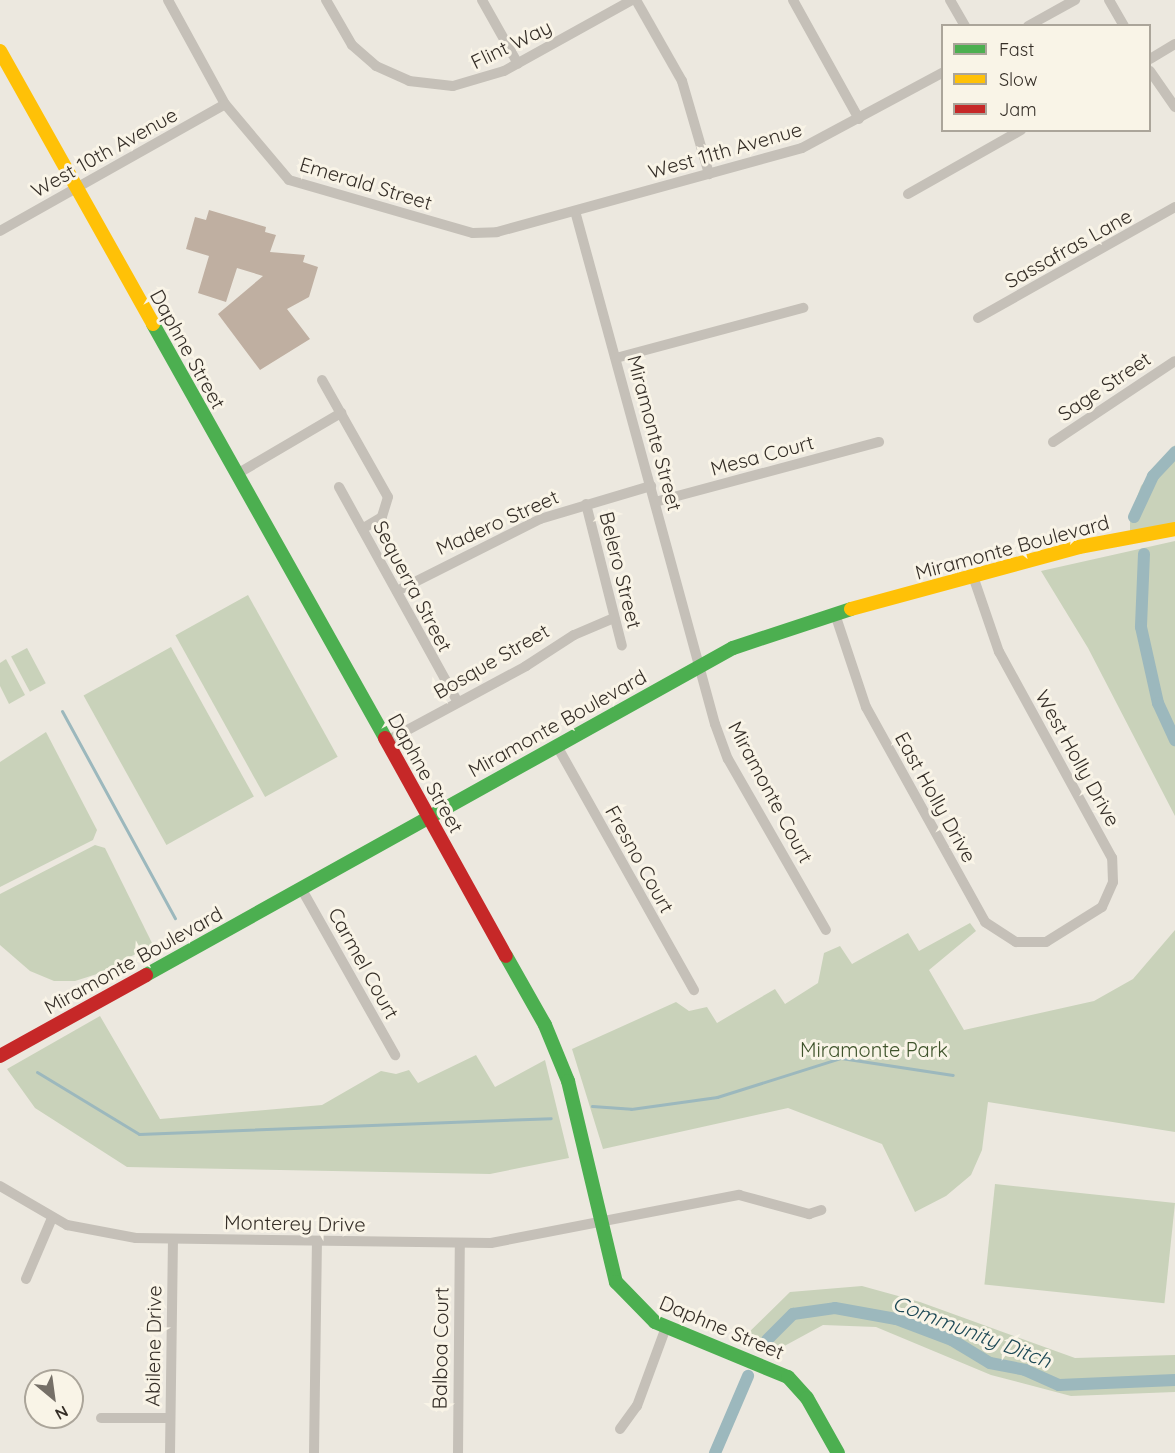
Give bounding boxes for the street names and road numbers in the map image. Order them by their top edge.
street label: Flint Way [467,14,555,74]
street label: West 10th Avenue [27,102,181,202]
street label: West 11th Avenue [645,117,805,183]
street label: Emerald Street [297,151,435,215]
street label: Sassafras Lane [1000,203,1136,293]
street label: Daphne Street [145,285,231,413]
street label: Sage Street [1053,346,1155,426]
street label: Miramonte Street [623,352,687,514]
street label: Mesa Court [708,430,816,480]
street label: Madero Street [432,484,562,560]
street label: Belero Street [595,509,647,631]
street label: Miramonte Boulevard [912,510,1112,584]
street label: Sequerra Street [368,516,458,656]
street label: Bosque Street [429,618,553,704]
street label: Miramonte Boulevard [464,664,650,782]
street label: West Holly Drive [1031,686,1125,830]
street label: Daphne Street [383,709,469,837]
street label: Miramonte Court [724,717,818,867]
street label: East Holly Drive [890,728,982,866]
street label: Fresno Court [601,801,679,917]
street label: Miramonte Boulevard [40,901,226,1019]
street label: Carmel Court [324,903,404,1023]
street label: Monterey Drive [224,1210,366,1236]
street label: Abilene Drive [140,1285,166,1407]
street label: Balboa Court [427,1287,453,1409]
street label: Daphne Street [656,1290,788,1364]

